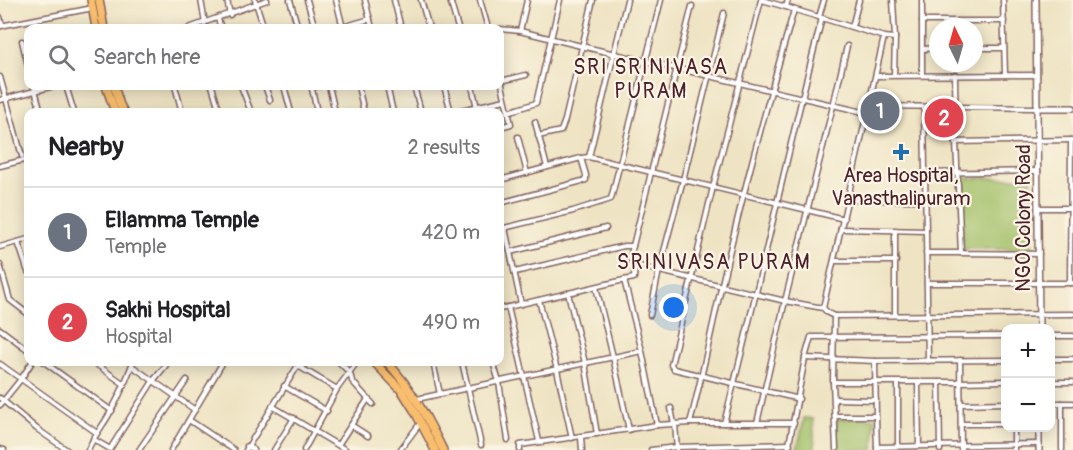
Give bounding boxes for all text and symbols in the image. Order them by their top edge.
north arrow [929,18,983,72]
search box [24,24,504,90]
icon: search [45,41,78,74]
text: Search here [93,43,200,71]
district label: SRI SRINIVASA PURAM [573,54,729,105]
pin: 1 [860,88,900,134]
pin: 2 [924,96,964,140]
text: Nearby [48,131,124,163]
text: 2 results [408,135,480,160]
marker: Area Hospital, Vanasthalipuram [892,143,910,161]
street label: NGO Colony Road [1011,144,1036,292]
place label: Area Hospital, Vanasthalipuram [832,163,971,211]
text: Ellamma Temple [105,206,259,234]
text: 1 [64,220,71,245]
text: 420 m [421,220,480,245]
text: Temple [105,234,166,259]
district label: SRINIVASA PURAM [617,249,811,276]
your location [659,293,688,322]
text: Sakhi Hospital [105,296,231,324]
text: 2 [62,310,73,335]
text: 490 m [422,310,480,335]
text: Hospital [105,324,172,349]
map controls [1001,324,1055,432]
button: + [1001,324,1055,378]
button: − [1001,378,1055,432]

